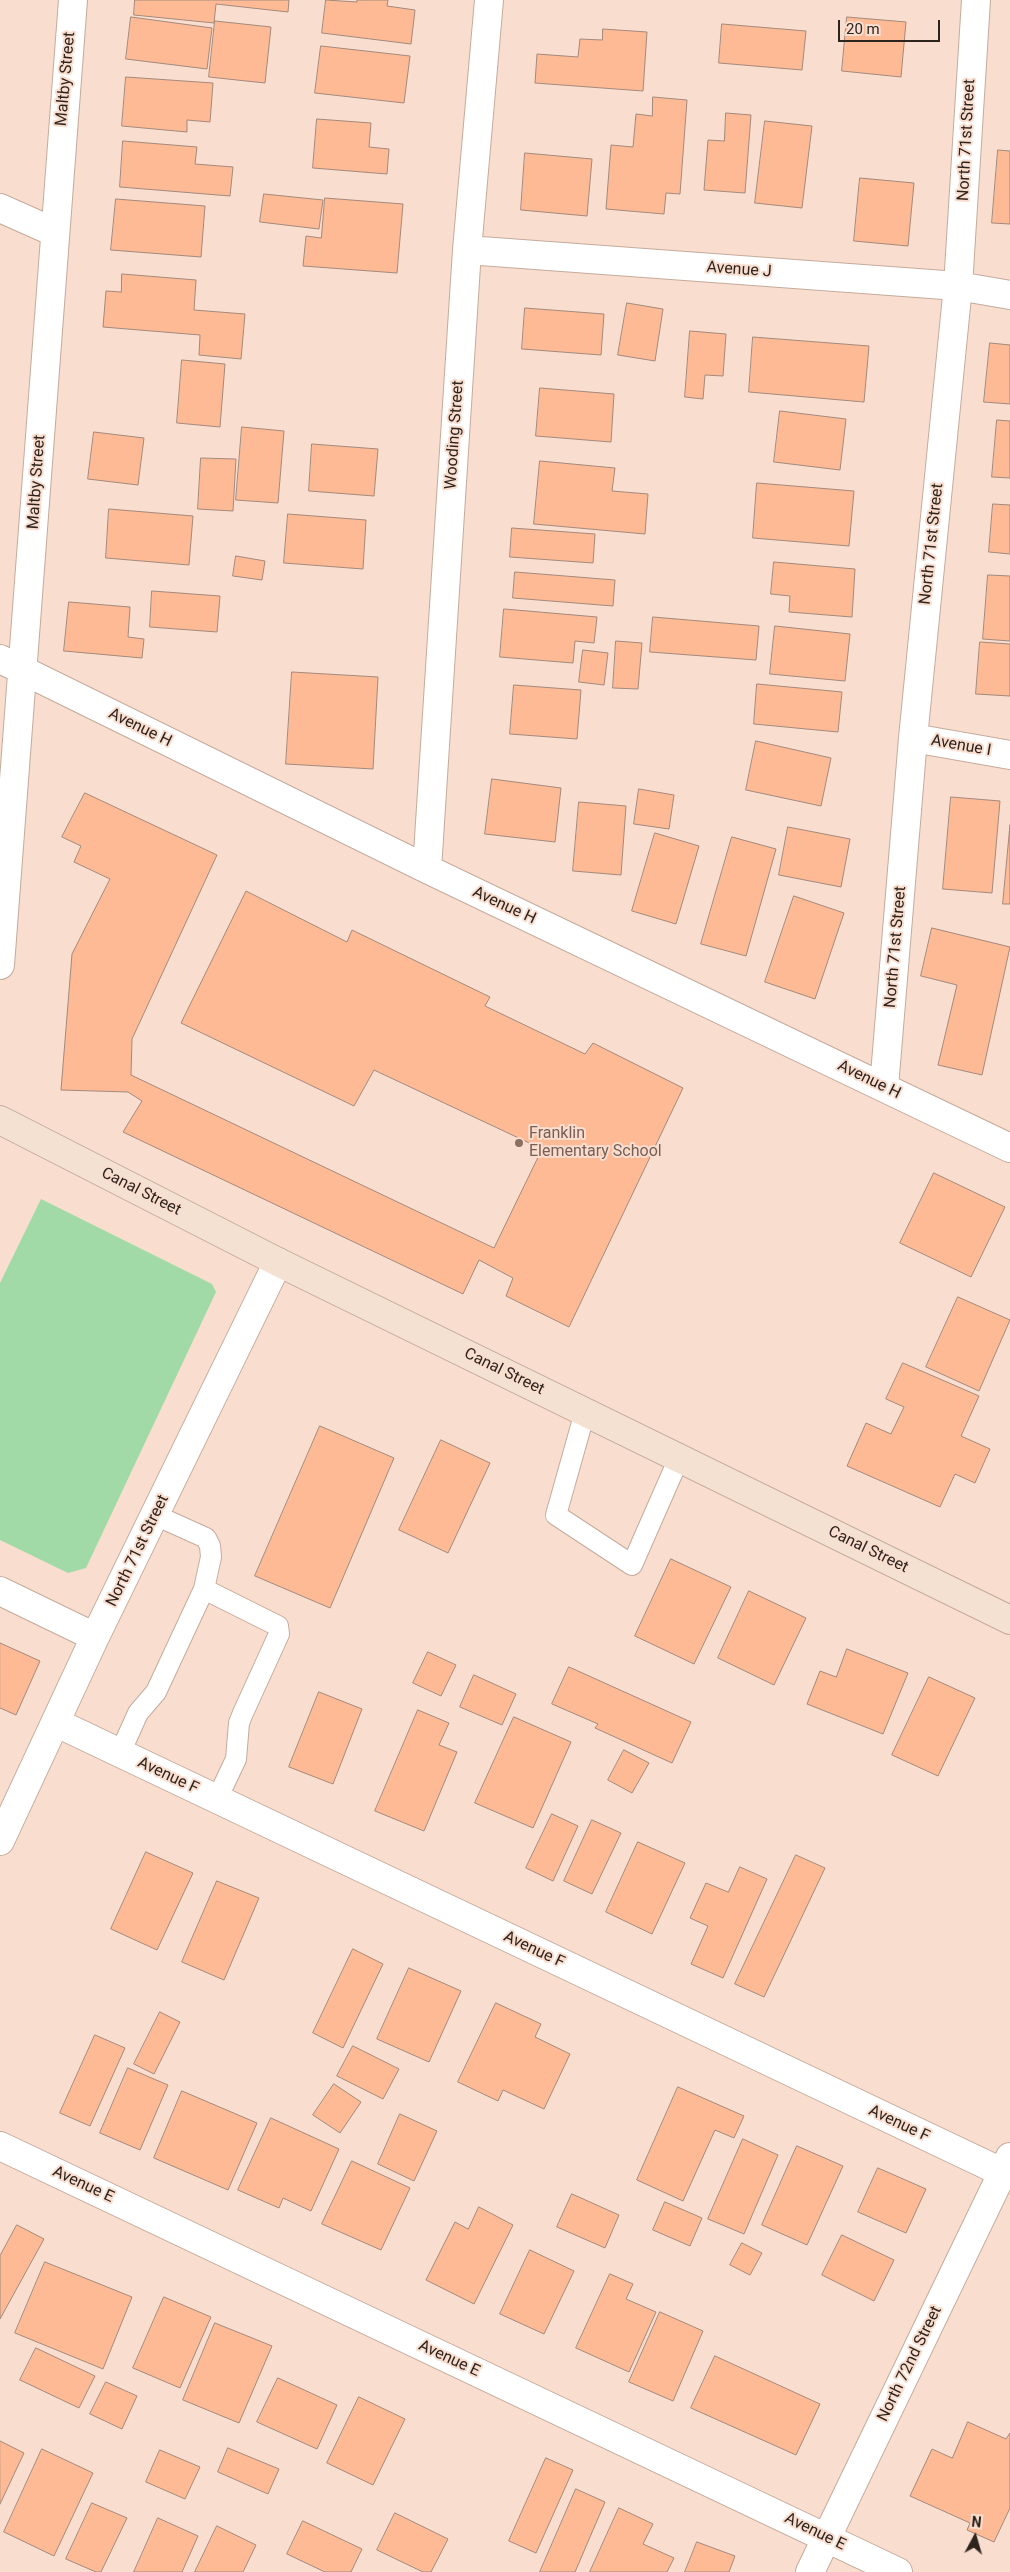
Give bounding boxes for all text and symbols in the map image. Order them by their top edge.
scale bar [840,10,942,42]
text: 20 m [846,20,880,38]
street label: Maltby Street [52,31,80,127]
street label: North 71st Street [954,79,980,201]
street label: Avenue J [706,258,772,282]
street label: Wooding Street [442,380,468,490]
street label: Maltby Street [24,434,50,530]
street label: North 71st Street [916,482,948,606]
street label: Avenue H [105,705,175,751]
street label: Avenue I [929,731,993,761]
street label: Avenue H [469,883,539,929]
street label: North 71st Street [881,885,911,1009]
street label: Avenue H [834,1057,904,1103]
place label: Franklin Elementary School [529,1124,662,1162]
marker: Franklin Elementary School [513,1137,525,1149]
street label: Canal Street [98,1164,184,1220]
street label: Canal Street [461,1344,547,1400]
street label: North 71st Street [103,1492,173,1610]
street label: Canal Street [825,1522,911,1578]
street label: Avenue F [134,1754,202,1798]
street label: Avenue F [500,1928,568,1972]
street label: Avenue F [865,2102,933,2146]
street label: Avenue E [49,2162,117,2208]
street label: North 72nd Street [874,2303,946,2425]
street label: Avenue E [415,2336,483,2382]
street label: Avenue E [781,2509,849,2555]
north arrow [950,2512,1000,2562]
text: N [971,2514,982,2531]

